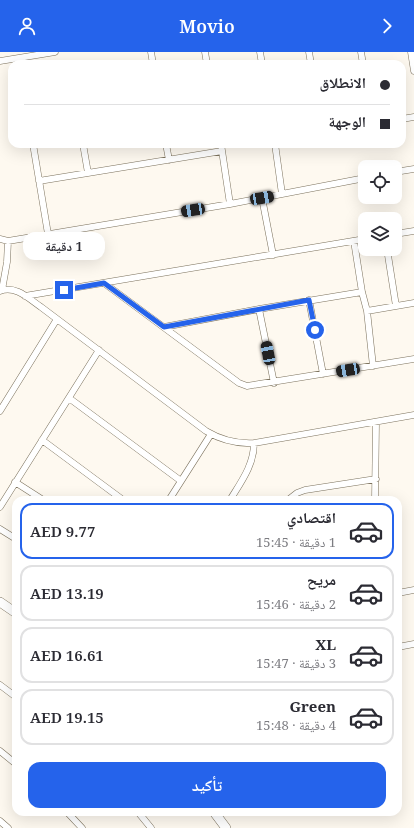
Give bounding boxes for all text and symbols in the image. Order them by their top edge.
text: Movio [179,14,235,38]
icon: person [16,15,38,37]
icon: forward [376,15,398,37]
text: الانطلاق [320,72,366,92]
text: الوجهة [328,111,366,131]
map controls [358,160,402,256]
button: locate [358,160,402,204]
car [249,190,275,206]
car [180,202,206,218]
button: layers [358,212,402,256]
callout: 1 دقيقة [23,232,105,260]
text: 1 دقيقة [45,237,83,255]
route end [55,281,73,299]
route start [306,321,324,339]
car [260,340,276,366]
car [335,362,361,378]
text: اقتصادي [287,507,336,527]
icon: car [348,513,384,549]
text: AED 9.77 [30,521,95,541]
text: 1 دقيقة · 15:45 [256,533,336,551]
text: مريح [307,569,336,589]
icon: car [348,575,384,611]
text: AED 13.19 [30,583,104,603]
text: 2 دقيقة · 15:46 [256,595,336,613]
text: XL [315,634,336,654]
icon: car [348,637,384,673]
text: AED 16.61 [30,645,104,665]
text: 3 دقيقة · 15:47 [256,654,336,672]
text: Green [289,696,336,716]
icon: car [348,699,384,735]
text: AED 19.15 [30,707,104,727]
text: 4 دقيقة · 15:48 [256,716,336,734]
button: تأكيد [28,762,386,808]

